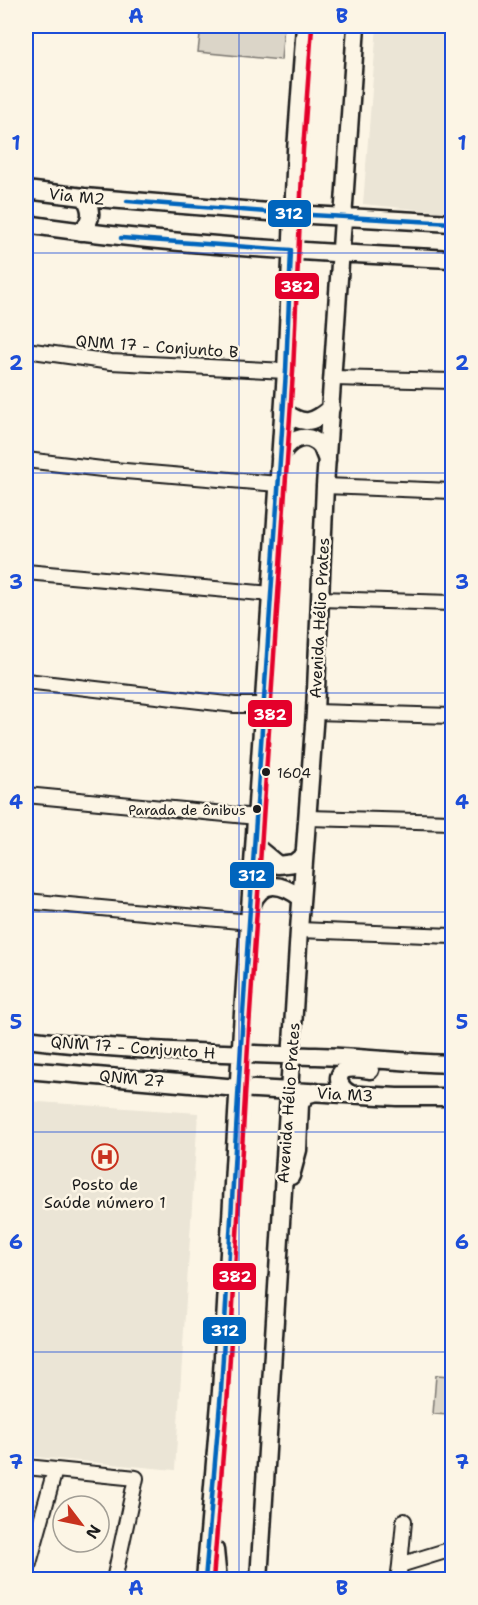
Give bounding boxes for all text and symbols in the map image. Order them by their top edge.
text: A [128,3,144,29]
text: B [336,3,348,29]
text: 1 [11,130,21,156]
text: 1 [457,130,467,156]
street label: Via M2 [48,183,106,210]
line badge: 312 [267,199,312,228]
text: 312 [275,203,303,224]
line badge: 382 [274,272,320,300]
text: 382 [280,276,314,297]
street label: QNM 17 - Conjunto B [75,330,239,363]
text: 2 [9,350,23,376]
text: 2 [455,350,469,376]
street label: Avenida Hélio Prates [305,537,334,699]
text: 3 [9,569,23,595]
text: 3 [455,569,469,595]
line badge: 382 [247,699,293,728]
text: 382 [253,704,287,725]
place label: 1604 [277,764,311,782]
marker: 1604 [260,766,272,778]
text: 4 [9,789,23,815]
text: 4 [455,789,469,815]
place label: Parada de ônibus [128,801,246,819]
marker: Parada de ônibus [251,803,263,815]
line badge: 312 [229,861,275,889]
text: 312 [238,865,266,886]
text: 5 [10,1009,22,1035]
text: 5 [456,1009,468,1035]
street label: Avenida Hélio Prates [272,1022,305,1184]
street label: QNM 17 - Conjunto H [50,1031,216,1064]
street label: QNM 27 [98,1065,166,1092]
street label: Via M3 [316,1083,374,1106]
hospital icon: Posto de Saúde número 1 [90,1142,120,1172]
place label: Posto de Saúde número 1 [44,1174,166,1213]
text: 6 [9,1229,23,1255]
text: 6 [455,1229,469,1255]
line badge: 382 [212,1262,257,1291]
text: 382 [218,1266,252,1287]
line badge: 312 [202,1316,247,1345]
text: 312 [211,1320,239,1341]
text: 7 [9,1449,23,1475]
text: 7 [455,1449,469,1475]
north arrow [51,1494,111,1554]
text: N [81,1521,106,1543]
text: A [128,1575,144,1601]
text: B [336,1575,348,1601]

